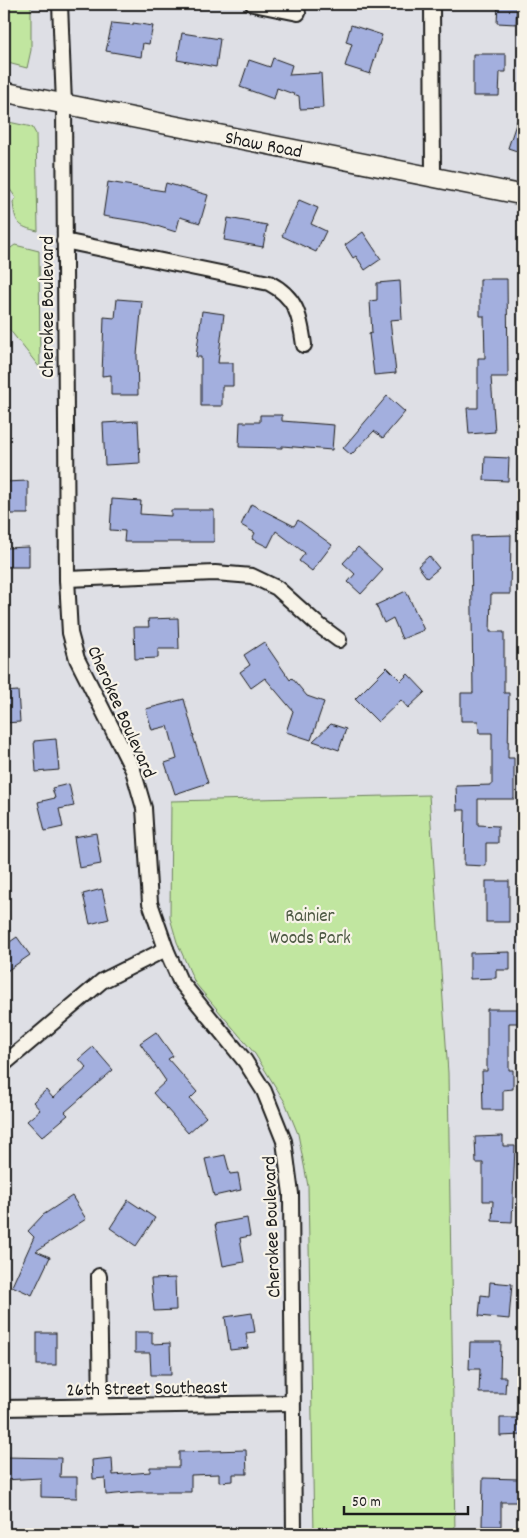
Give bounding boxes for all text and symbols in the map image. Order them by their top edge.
street label: Shaw Road [222,126,304,167]
street label: Cherokee Boulevard [36,236,63,378]
street label: Cherokee Boulevard [79,642,161,783]
park label: Rainier Woods Park [269,904,351,953]
street label: Cherokee Boulevard [258,1155,289,1298]
street label: 26th Street Southeast [66,1376,228,1405]
scale bar [344,1483,468,1515]
text: 50 m [352,1492,381,1514]

